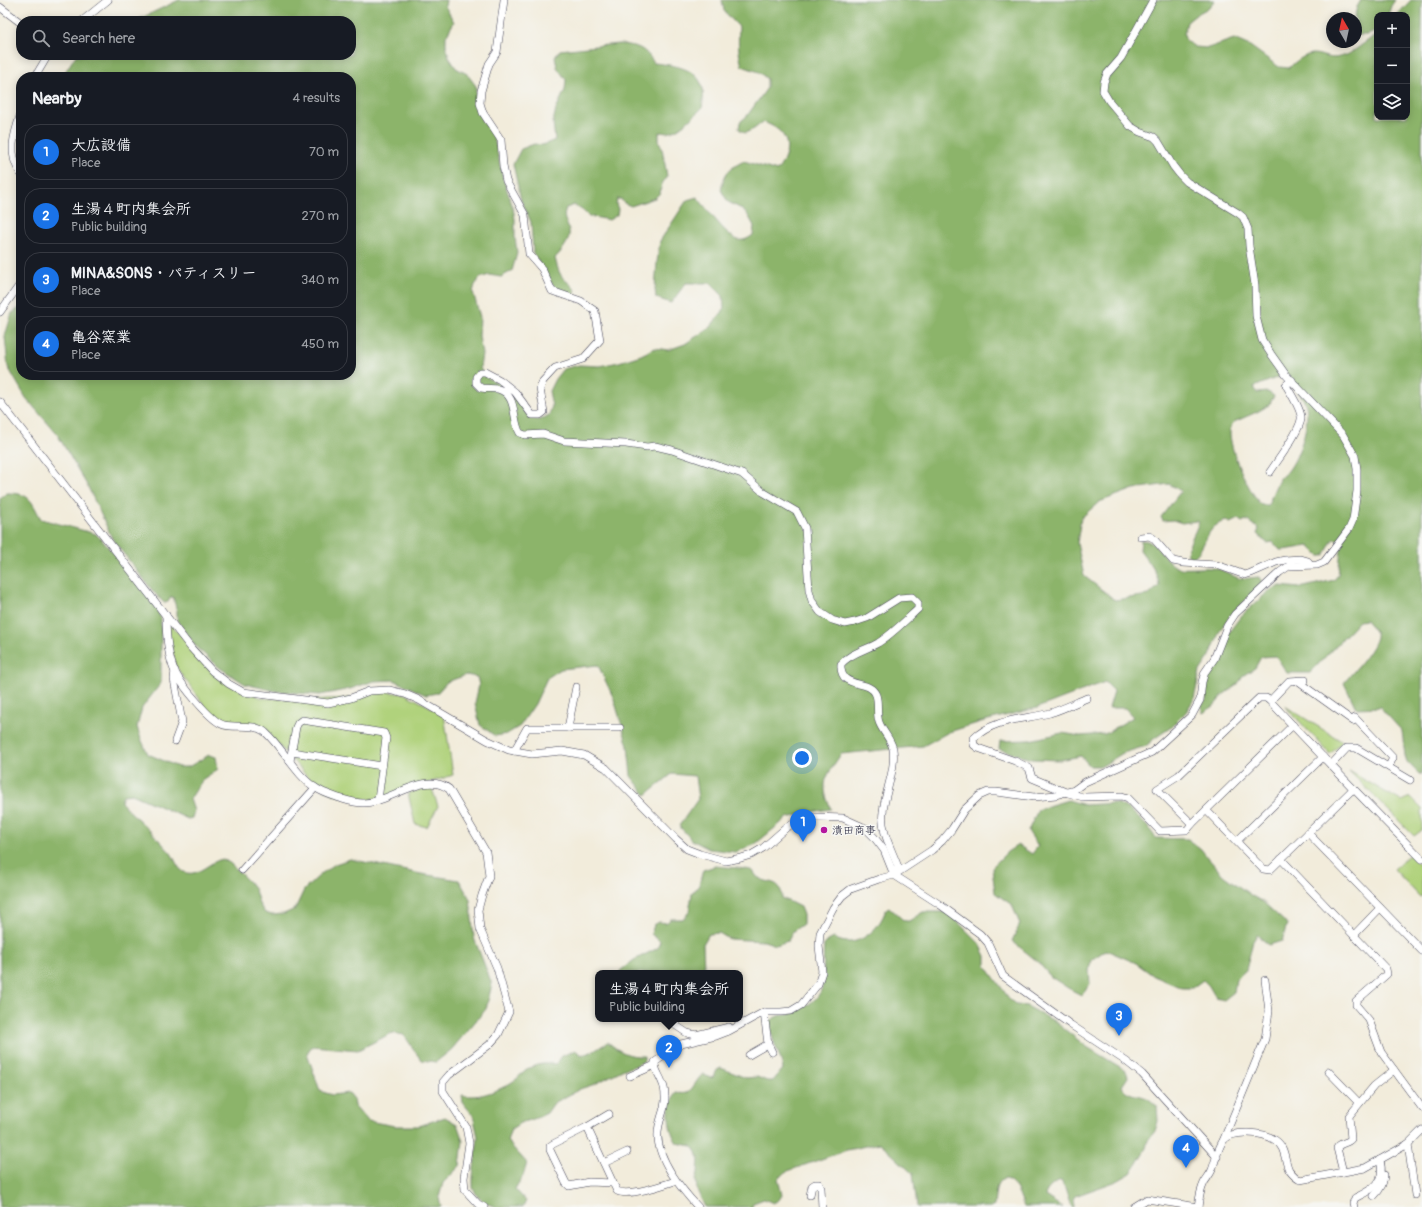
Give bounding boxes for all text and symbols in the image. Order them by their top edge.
north arrow [1326,12,1362,48]
map controls [1374,12,1410,120]
button: + [1374,12,1410,48]
search box [16,16,356,60]
icon: search [30,27,52,49]
text: Search here [62,29,135,48]
button: − [1374,48,1410,84]
button: layers [1374,84,1410,120]
text: Nearby [32,88,81,109]
text: 4 results [293,90,340,106]
text: 大広設備 [71,136,131,155]
text: 1 [43,144,49,160]
text: 70 m [309,144,339,160]
text: Place [71,155,100,171]
text: 生湯４町内集会所 [71,200,191,219]
text: 2 [42,208,50,224]
text: 270 m [302,208,339,224]
text: Public building [71,219,147,235]
text: MINA&SONS・パティスリー [71,264,257,283]
text: 3 [42,272,50,288]
text: 340 m [301,272,339,288]
text: Place [71,283,100,299]
text: 亀谷窯業 [71,328,131,347]
text: 4 [42,336,50,352]
text: 450 m [301,336,339,352]
text: Place [71,347,100,363]
your location [792,748,812,768]
pin: 1 [790,809,816,842]
place label: 潰田商事 [832,824,876,837]
marker: 潰田商事 [819,825,829,835]
popup [595,970,743,1022]
text: 生湯４町内集会所 [609,980,729,999]
text: Public building [609,999,685,1015]
pin: 3 [1106,1003,1132,1036]
pin: 2 [656,1035,682,1068]
pin: 4 [1173,1135,1199,1168]

